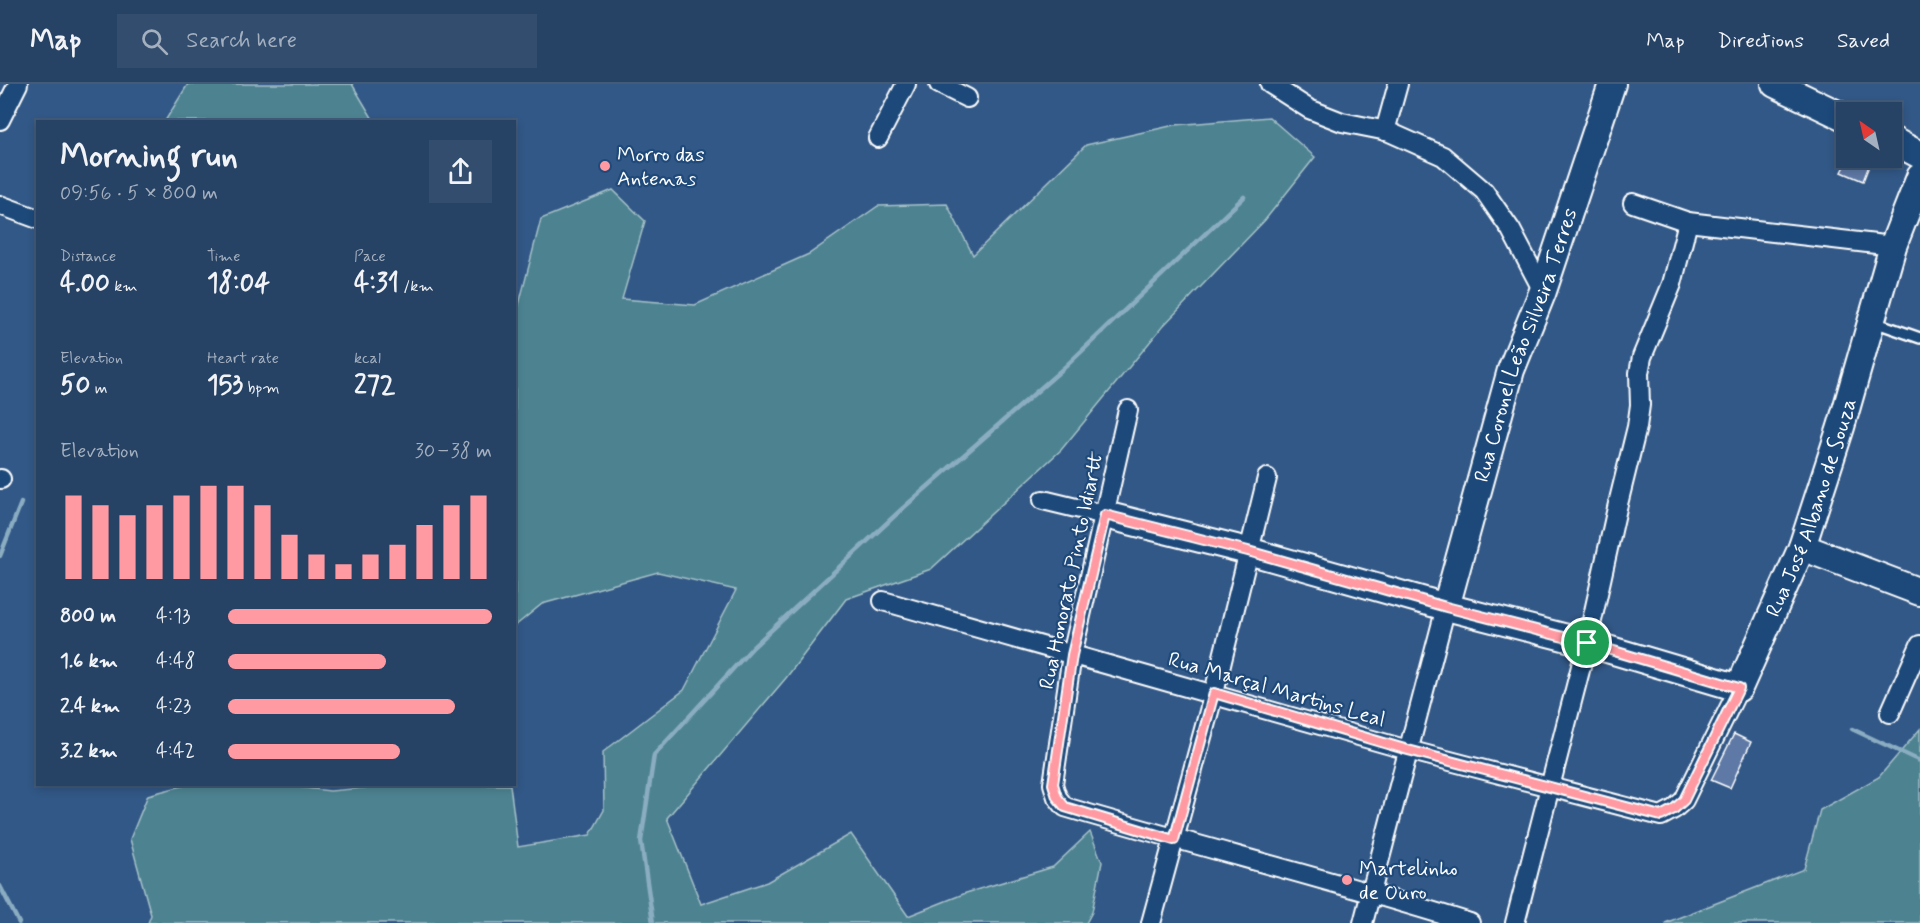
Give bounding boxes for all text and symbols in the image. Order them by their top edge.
search box [117,14,537,68]
text: Map [30,23,81,60]
icon: search [138,25,171,58]
text: Search here [186,27,297,55]
text: Map [1646,27,1685,55]
text: Directions [1718,27,1804,55]
text: Saved [1837,27,1890,55]
north arrow [1836,102,1902,168]
map controls [1836,102,1902,168]
text: Morning run [60,135,238,179]
button: share [429,140,492,203]
place label: Morro das Antenas [617,141,705,193]
marker: Morro das Antenas [598,159,612,173]
text: 09:56 · 5 × 800 m [60,180,218,207]
street label: Rua Coronel Leão Silveira Terres [1468,205,1585,485]
text: Distance [60,246,116,267]
text: Time [207,246,241,267]
text: Pace [354,246,386,267]
text: 4.00 [60,267,110,301]
text: 18:04 [207,267,270,301]
text: 4:31 [354,267,399,301]
text: km [110,276,138,297]
text: /km [399,276,434,297]
text: Elevation [60,348,123,369]
text: Heart rate [207,348,279,369]
text: kcal [354,348,381,369]
text: 50 [60,369,90,403]
text: 153 [207,369,243,403]
text: 272 [354,369,395,403]
text: m [90,378,108,399]
text: bpm [243,378,280,399]
street label: Rua José Albano de Souza [1760,395,1864,622]
text: Elevation [60,438,139,465]
text: 30–38 m [415,438,492,465]
street label: Rua Honorato Pinto Idiartt [1033,448,1111,692]
text: 800 m [60,603,116,630]
text: 4:13 [156,603,190,630]
pin [1561,617,1612,668]
icon: arrive [1570,626,1603,659]
street label: Rua Marçal Martins Leal [1165,646,1389,734]
text: 1.6 km [60,648,118,675]
text: 4:48 [156,648,196,675]
text: 2.4 km [60,693,120,720]
text: 4:23 [156,693,191,720]
text: 3.2 km [60,738,118,765]
text: 4:42 [156,738,195,765]
place label: Martelinho de Ouro [1359,855,1458,907]
marker: Martelinho de Ouro [1340,873,1354,887]

